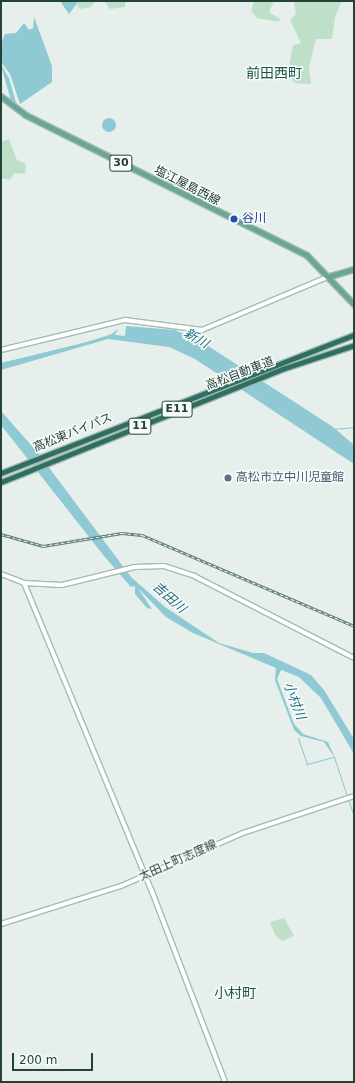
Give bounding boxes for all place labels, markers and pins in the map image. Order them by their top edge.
place label: 谷川 [242,212,266,226]
marker: 谷川 [229,214,239,224]
place label: 高松市立中川児童館 [236,471,344,485]
marker: 高松市立中川児童館 [223,473,233,483]

